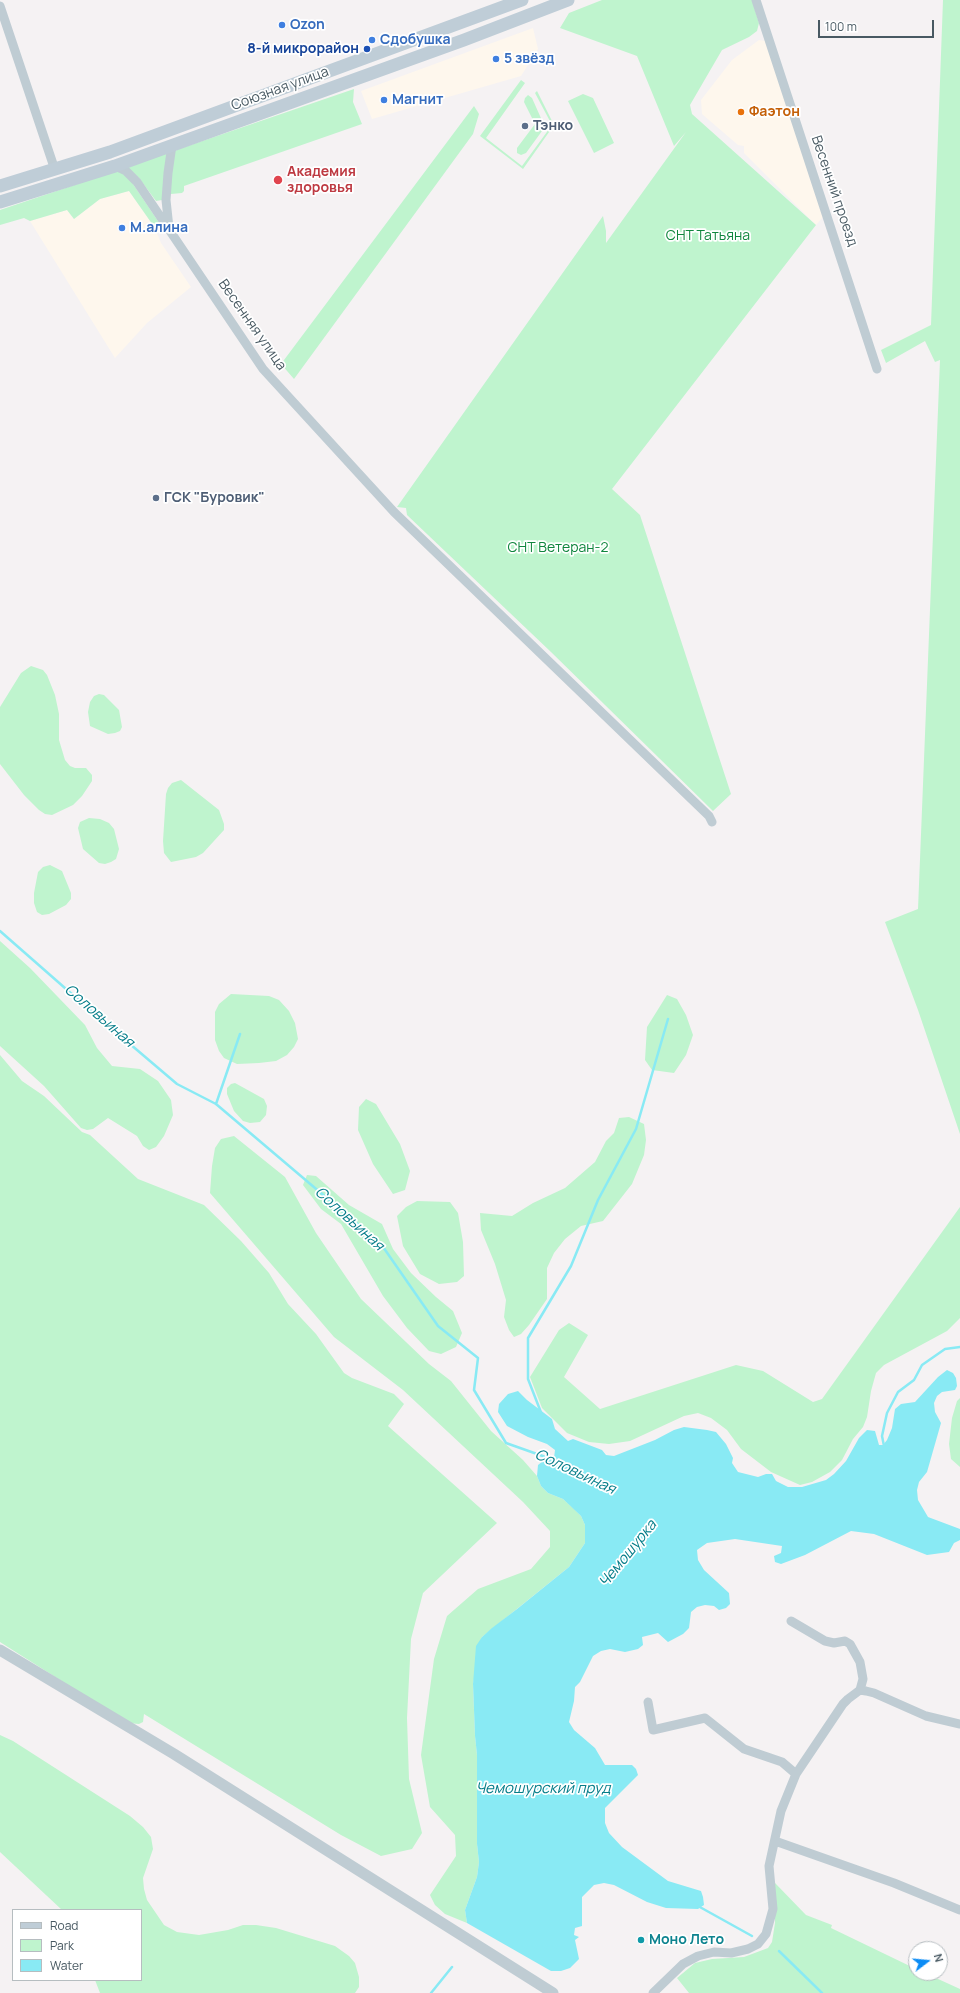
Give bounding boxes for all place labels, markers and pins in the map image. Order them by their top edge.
place label: Ozon [290,17,325,33]
marker: Ozon [277,20,287,30]
place label: Сдобушка [380,32,450,48]
marker: Сдобушка [367,35,377,45]
place label: 8-й микрорайон [247,41,359,57]
marker: 8-й микрорайон [362,44,372,54]
place label: 5 звёзд [504,51,554,67]
marker: 5 звёзд [491,54,501,64]
place label: Магнит [392,92,443,108]
marker: Магнит [379,95,389,105]
place label: Фаэтон [749,104,800,120]
marker: Фаэтон [736,107,746,117]
place label: Тэнко [533,118,573,134]
marker: Тэнко [520,121,530,131]
place label: Академия здоровья [287,164,356,196]
marker: Академия здоровья [272,174,284,186]
place label: М.алина [130,220,188,236]
marker: М.алина [117,223,127,233]
place label: ГСК "Буровик" [164,490,265,506]
marker: ГСК "Буровик" [151,493,161,503]
place label: Моно Лето [649,1932,724,1948]
marker: Моно Лето [636,1935,646,1945]

